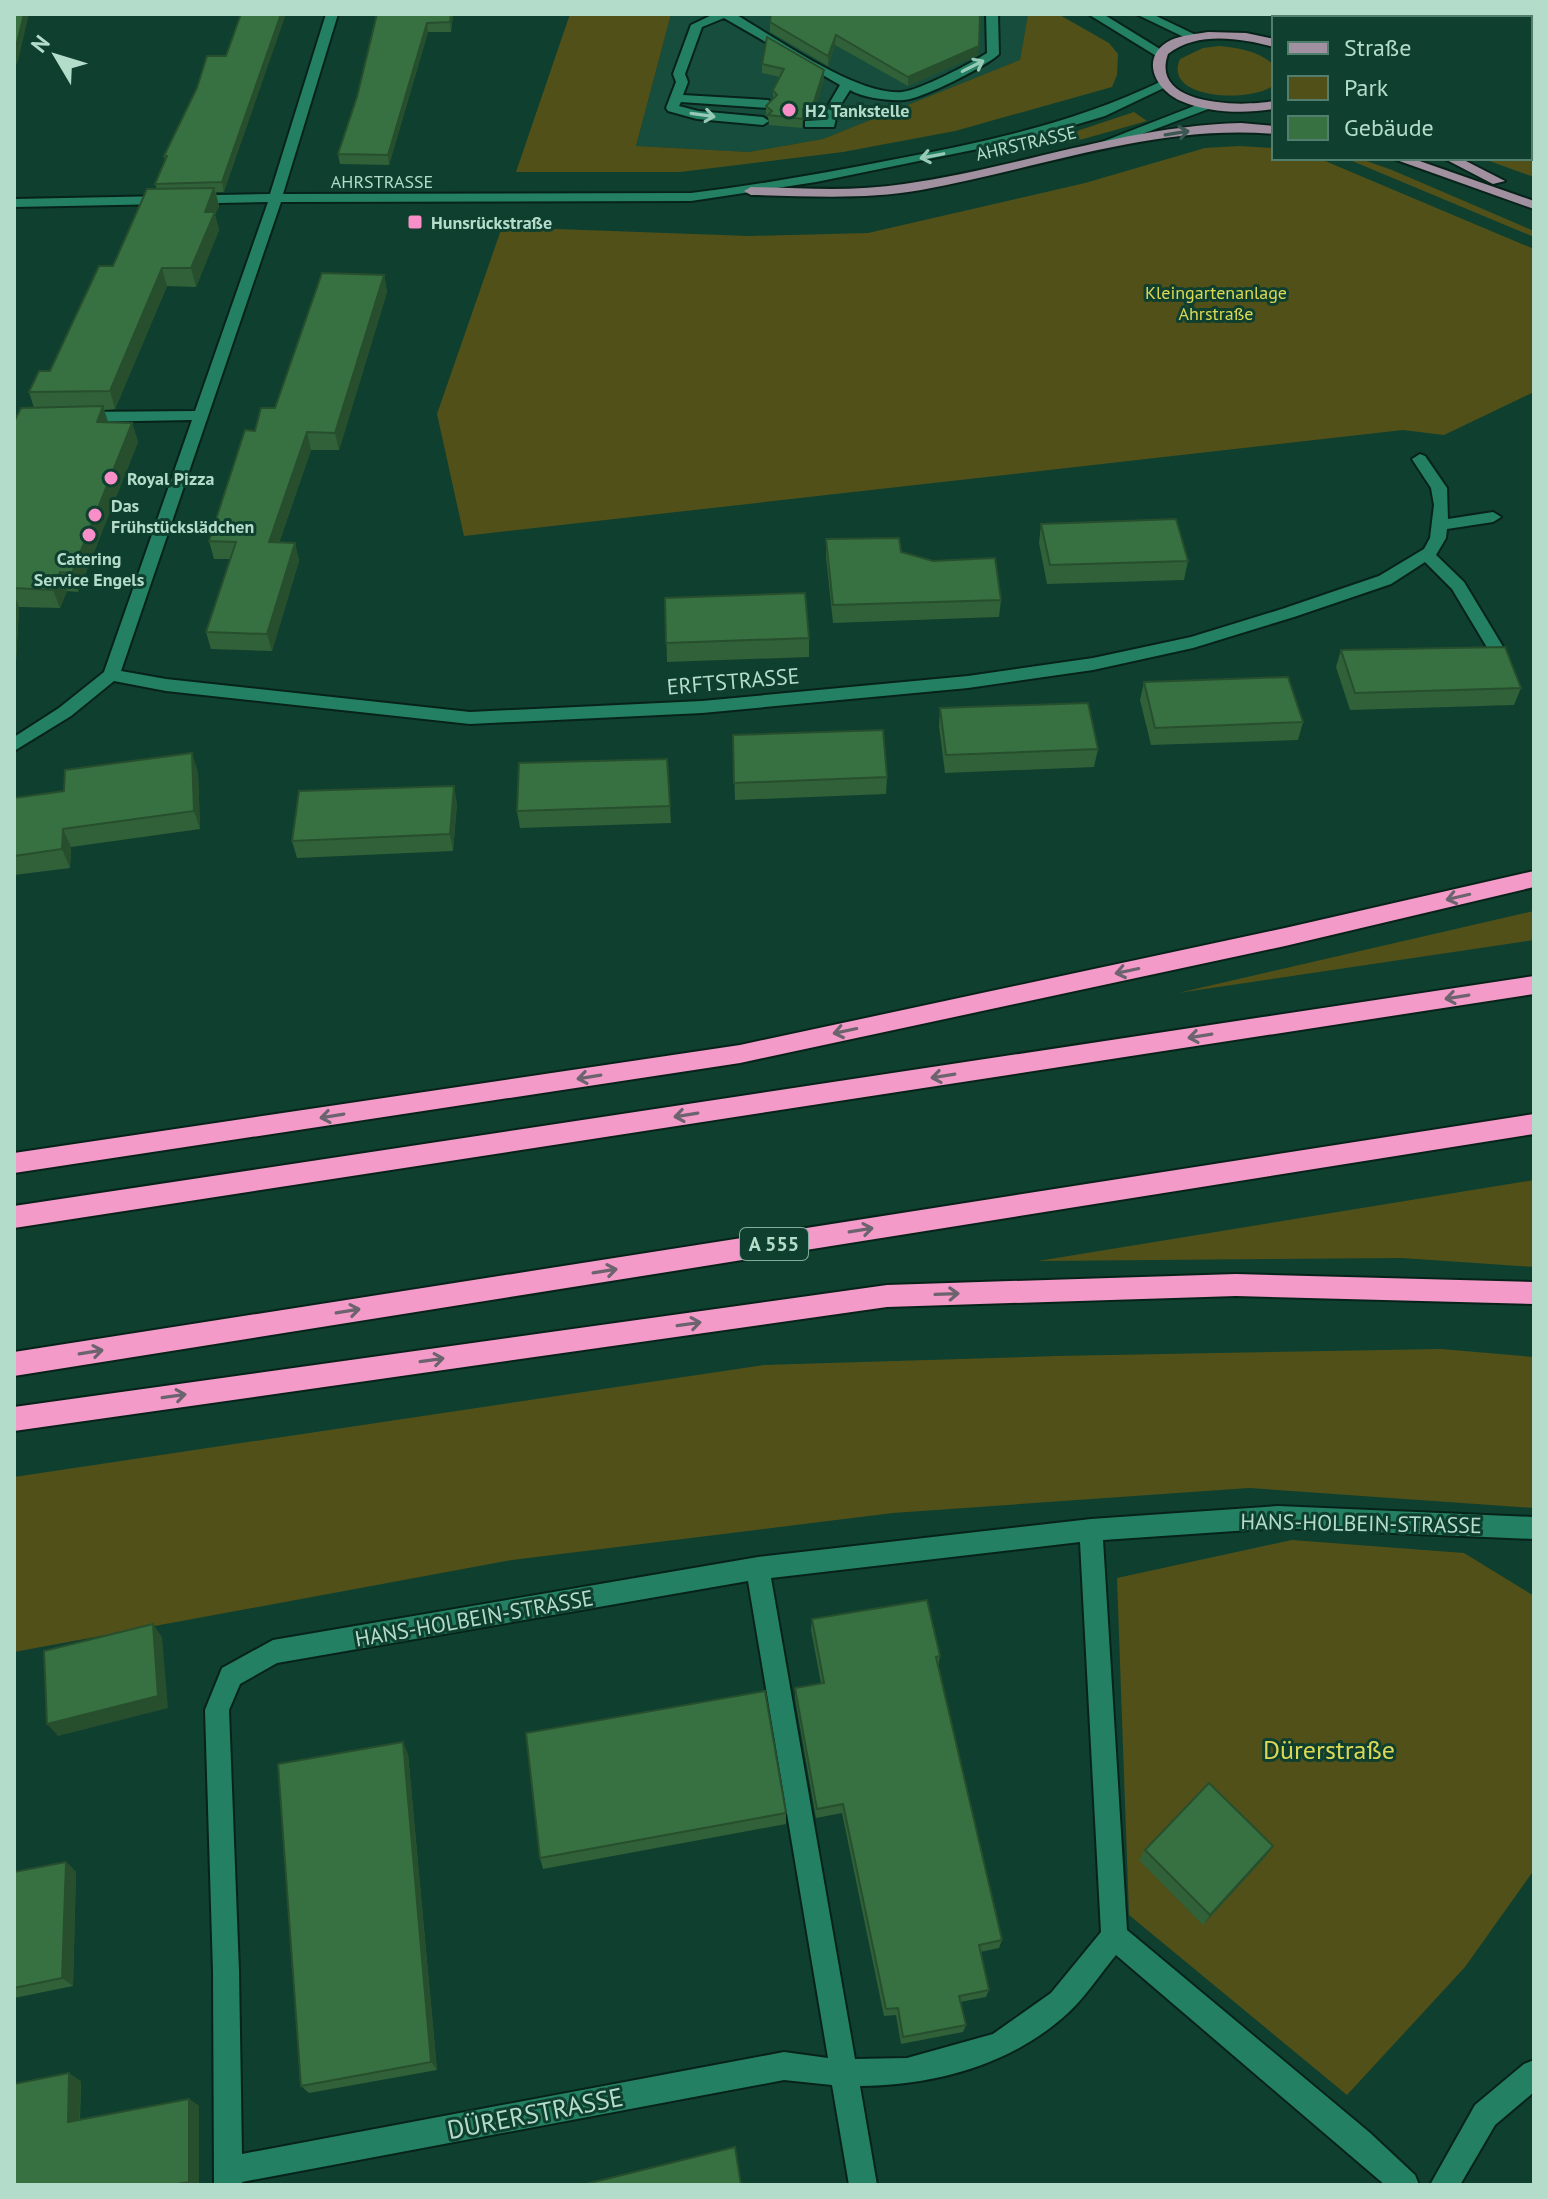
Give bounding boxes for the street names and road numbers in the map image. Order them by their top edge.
street label: AHRSTRASSE [974,120,1078,166]
street label: AHRSTRASSE [331,170,433,193]
street label: ERFTSTRASSE [666,661,800,701]
road number: A 555 [740,1228,808,1260]
street label: HANS-HOLBEIN-STRASSE [1240,1507,1482,1539]
street label: HANS-HOLBEIN-STRASSE [353,1583,595,1653]
street label: DÜRERSTRASSE [444,2080,626,2146]

